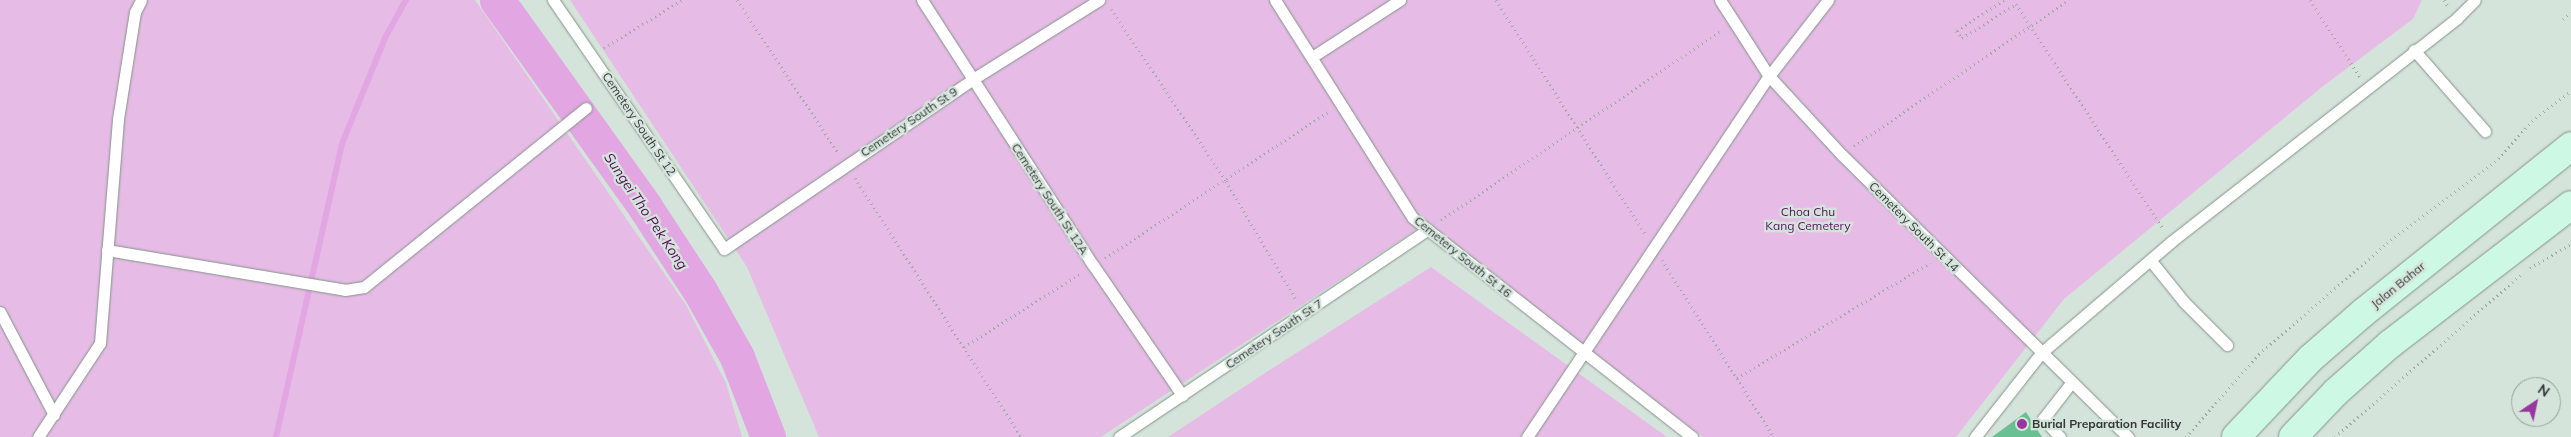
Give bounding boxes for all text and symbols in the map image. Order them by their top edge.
street label: Cemetery South St 12 [599,70,679,178]
street label: Cemetery South St 9 [858,84,960,160]
street label: Cemetery South St 12A [1009,141,1091,257]
water label: Sungei Tho Pek Kong [601,150,691,272]
street label: Cemetery South St 14 [1866,179,1962,275]
park label: Choa Chu Kang Cemetery [1765,205,1851,233]
street label: Cemetery South St 16 [1411,213,1515,301]
street label: Jalan Bahar [2368,259,2428,311]
street label: Cemetery South St 7 [1223,296,1325,372]
north arrow [2511,377,2561,427]
text: N [2534,380,2553,401]
place label: Burial Preparation Facility [2032,417,2181,431]
marker: Burial Preparation Facility [2016,418,2028,430]

